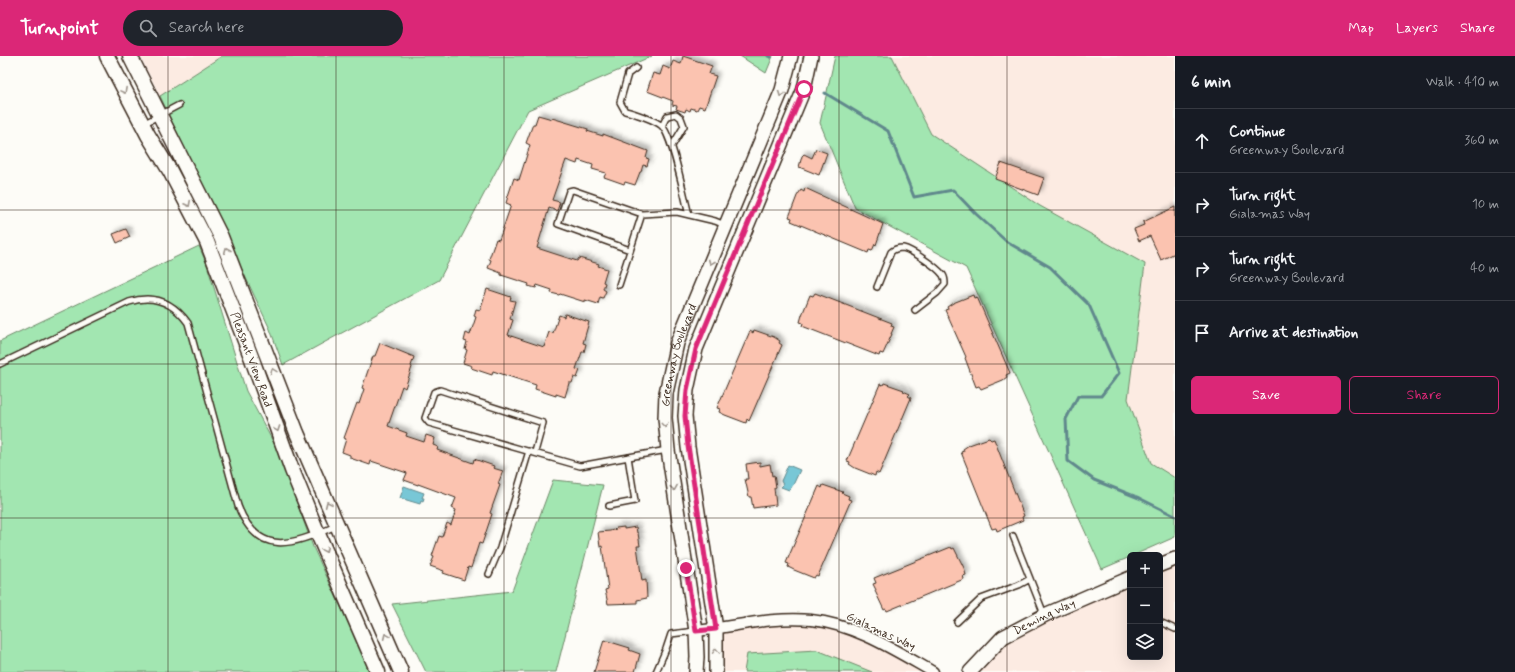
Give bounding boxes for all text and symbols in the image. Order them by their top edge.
search box [123,10,403,46]
text: Turnpoint [20,16,99,41]
icon: search [137,17,159,39]
text: Search here [169,18,244,38]
text: Map [1348,19,1374,37]
text: Layers [1396,19,1438,37]
text: Share [1460,19,1495,37]
text: 6 min [1191,71,1231,93]
text: Walk · 410 m [1426,74,1499,91]
route start [795,80,813,98]
one-way arrow [120,87,127,94]
one-way arrow [777,90,785,97]
text: Continue [1229,122,1285,142]
icon: ahead [1191,130,1213,152]
text: 360 m [1464,132,1499,149]
text: Greenway Boulevard [1229,142,1344,159]
text: Turn right [1229,186,1296,206]
icon: right [1191,194,1213,216]
text: 10 m [1472,196,1499,213]
one-way arrow [183,200,190,207]
text: Gialamas Way [1229,206,1310,223]
one-way arrow [223,246,231,253]
text: Turn right [1229,250,1296,270]
one-way arrow [707,258,715,265]
icon: right [1191,258,1213,280]
text: 40 m [1470,260,1499,277]
text: Greenway Boulevard [1229,270,1344,287]
street label: Greenway Boulevard [658,302,701,407]
street label: Pleasant View Road [226,310,276,410]
icon: arrive [1191,322,1213,344]
text: Arrive at destination [1229,323,1358,343]
one-way arrow [270,368,278,375]
button: Save [1191,376,1341,414]
button: Share [1349,376,1499,414]
one-way arrow [661,422,670,429]
one-way arrow [273,425,281,432]
one-way arrow [669,485,678,491]
one-way arrow [325,501,333,509]
one-way arrow [320,545,328,553]
map controls [1127,552,1163,660]
button: + [1127,552,1163,588]
route end [677,559,695,577]
button: − [1127,588,1163,624]
street label: Deming Way [1011,596,1078,639]
street label: Gialamas Way [843,609,918,655]
button: layers [1127,624,1163,660]
one-way arrow [383,633,391,641]
one-way arrow [712,648,721,654]

